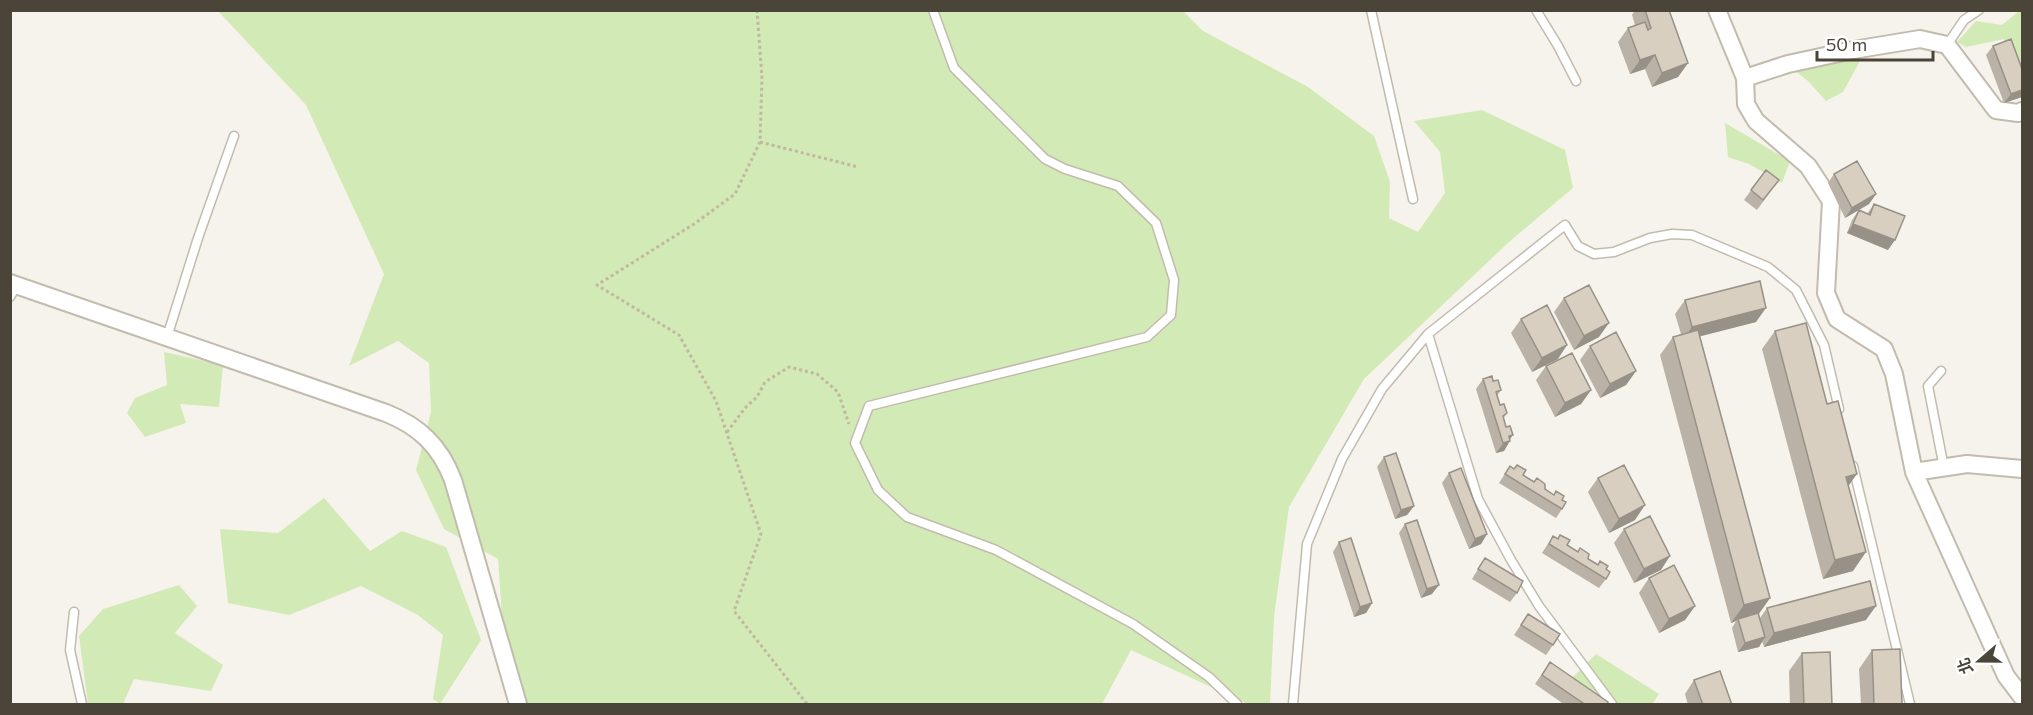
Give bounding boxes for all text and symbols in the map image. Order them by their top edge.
scale bar [1817,24,1932,62]
text: 50 m [1826,33,1867,55]
north arrow [1949,631,2009,691]
text: 北 [1953,656,1976,677]

